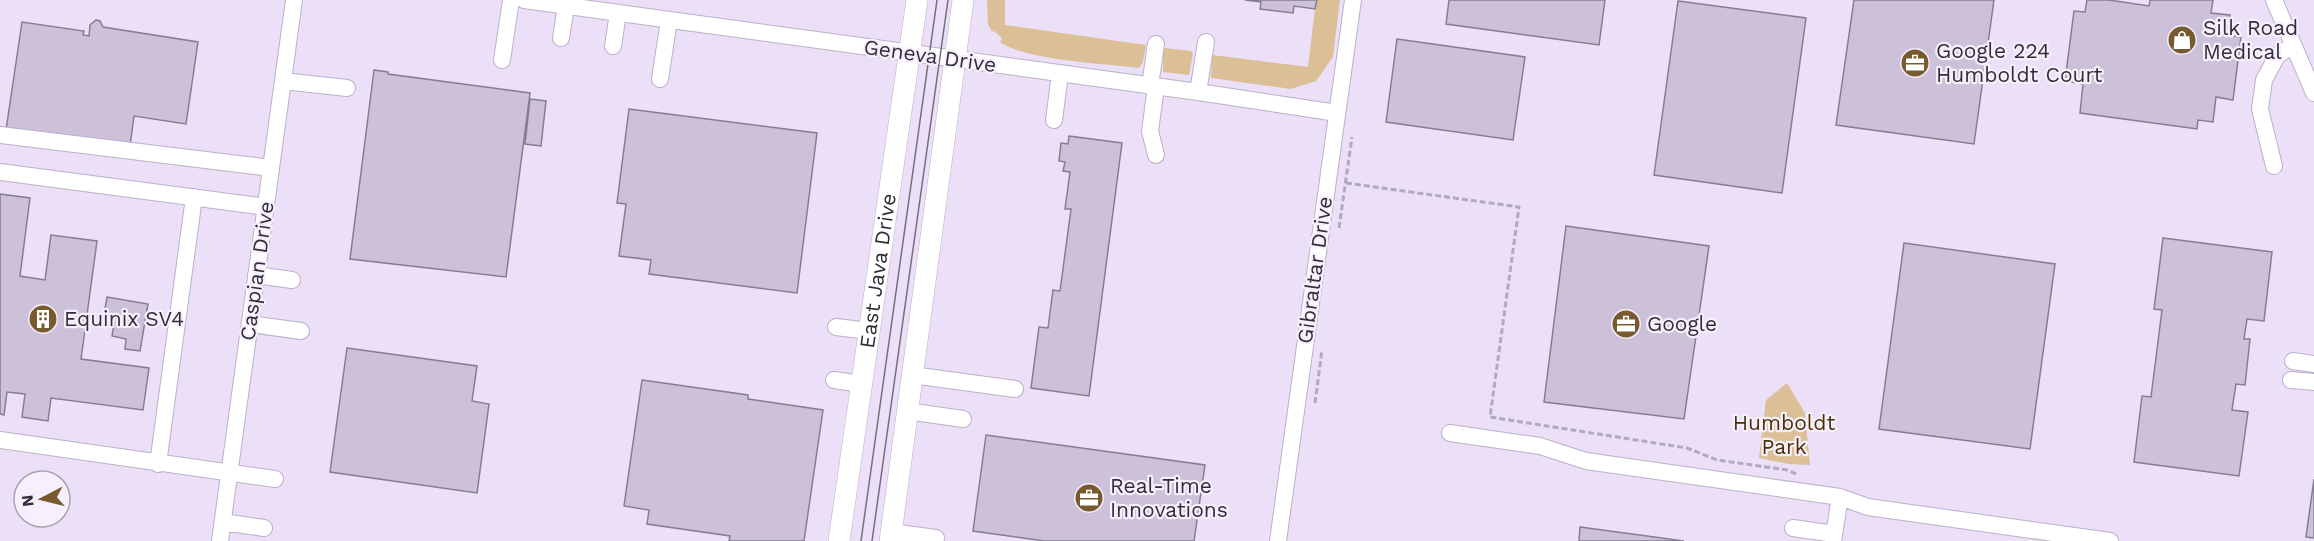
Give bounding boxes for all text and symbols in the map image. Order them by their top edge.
place label: Silk Road Medical [2203,15,2298,64]
shop icon: Silk Road Medical [2166,24,2198,56]
street label: Geneva Drive [862,34,998,77]
place label: Google 224 Humboldt Court [1936,38,2102,87]
office icon: Google 224 Humboldt Court [1899,47,1931,79]
street label: East Java Drive [854,192,901,350]
street label: Gibraltar Drive [1292,195,1337,345]
street label: Caspian Drive [234,200,279,342]
building icon: Equinix SV4 [27,303,59,335]
place label: Equinix SV4 [64,306,184,331]
office icon: Google [1610,308,1642,340]
place label: Google [1647,311,1717,336]
park label: Humboldt Park [1733,410,1835,459]
north arrow [12,469,72,529]
place label: Real-Time Innovations [1110,473,1228,522]
office icon: Real-Time Innovations [1073,482,1105,514]
text: N [17,494,38,508]

